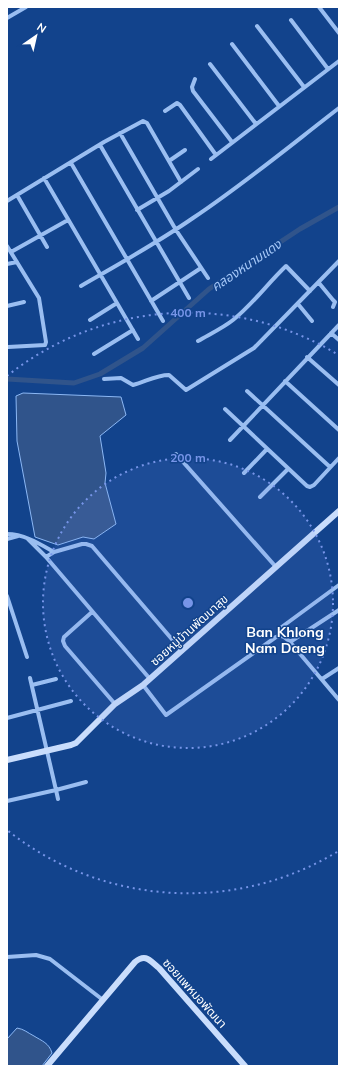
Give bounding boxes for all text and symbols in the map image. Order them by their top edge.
north arrow [16,16,56,56]
text: N [34,20,49,36]
water label: คลองหนามแดง [208,235,285,294]
text: 400 m [170,305,206,320]
text: 200 m [170,450,206,465]
street label: ซอยหมู่บ้านพัฒนาสุข [147,591,231,669]
centre of rings [181,596,195,610]
district label: Ban Khlong Nam Daeng [245,623,325,657]
street label: ซอยแพหมอพัฒนา [160,955,230,1031]

